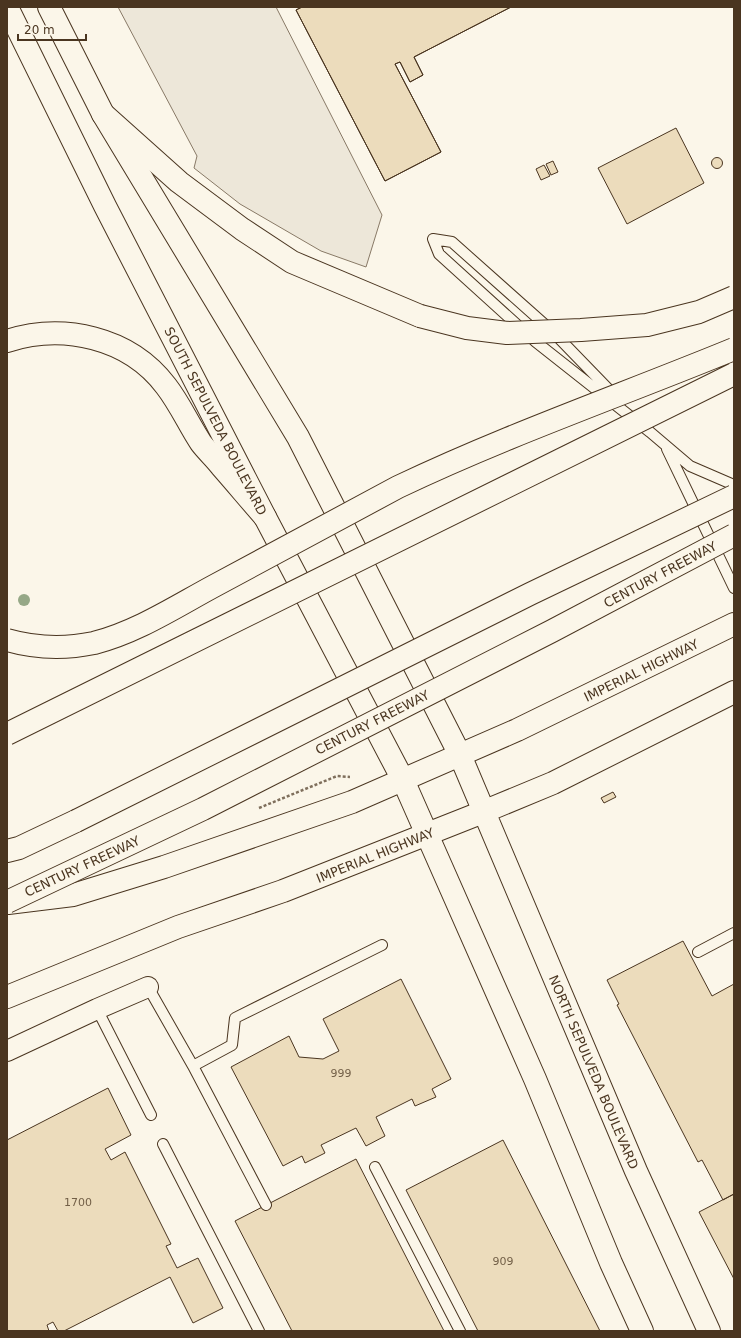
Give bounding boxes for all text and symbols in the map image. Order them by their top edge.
scale bar [18,16,86,42]
text: 20 m [24,23,55,37]
street label: SOUTH SEPULVEDA BOULEVARD [161,325,270,518]
street label: CENTURY FREEWAY [601,538,719,611]
street label: IMPERIAL HIGHWAY [581,636,701,705]
street label: CENTURY FREEWAY [313,687,432,758]
street label: IMPERIAL HIGHWAY [314,825,436,886]
street label: CENTURY FREEWAY [22,833,142,900]
street label: NORTH SEPULVEDA BOULEVARD [546,973,641,1171]
house number: 999 [331,1067,352,1080]
house number: 1700 [64,1196,92,1209]
house number: 909 [493,1255,514,1268]

